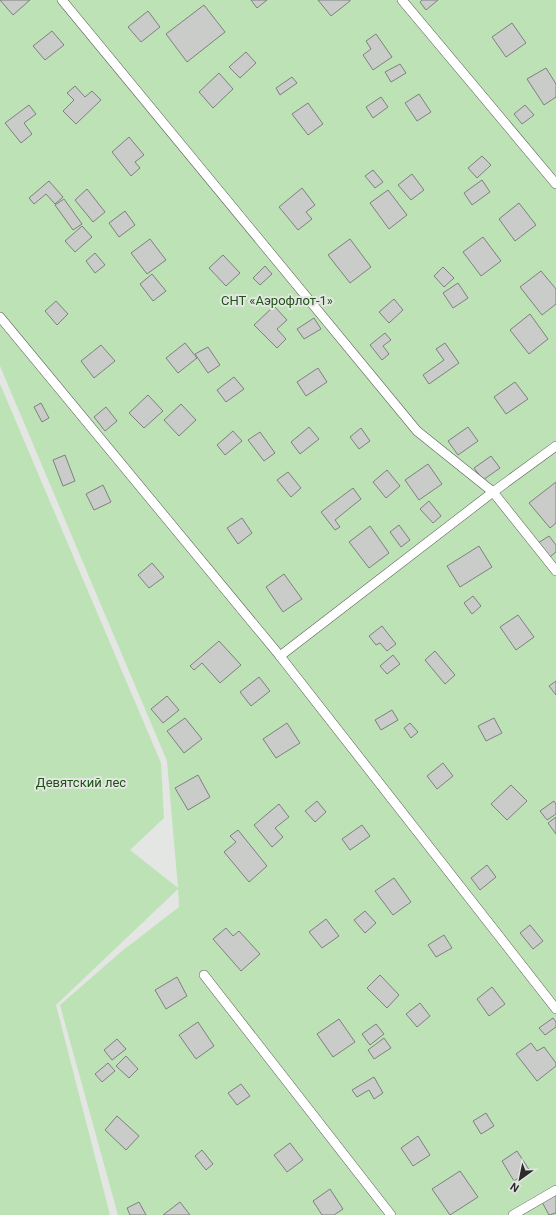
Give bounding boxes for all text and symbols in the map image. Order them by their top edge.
park label: СНТ «Аэрофлот-1» [221,293,333,308]
park label: Девятский лес [36,775,126,790]
north arrow [500,1159,540,1199]
text: N [508,1179,522,1195]

